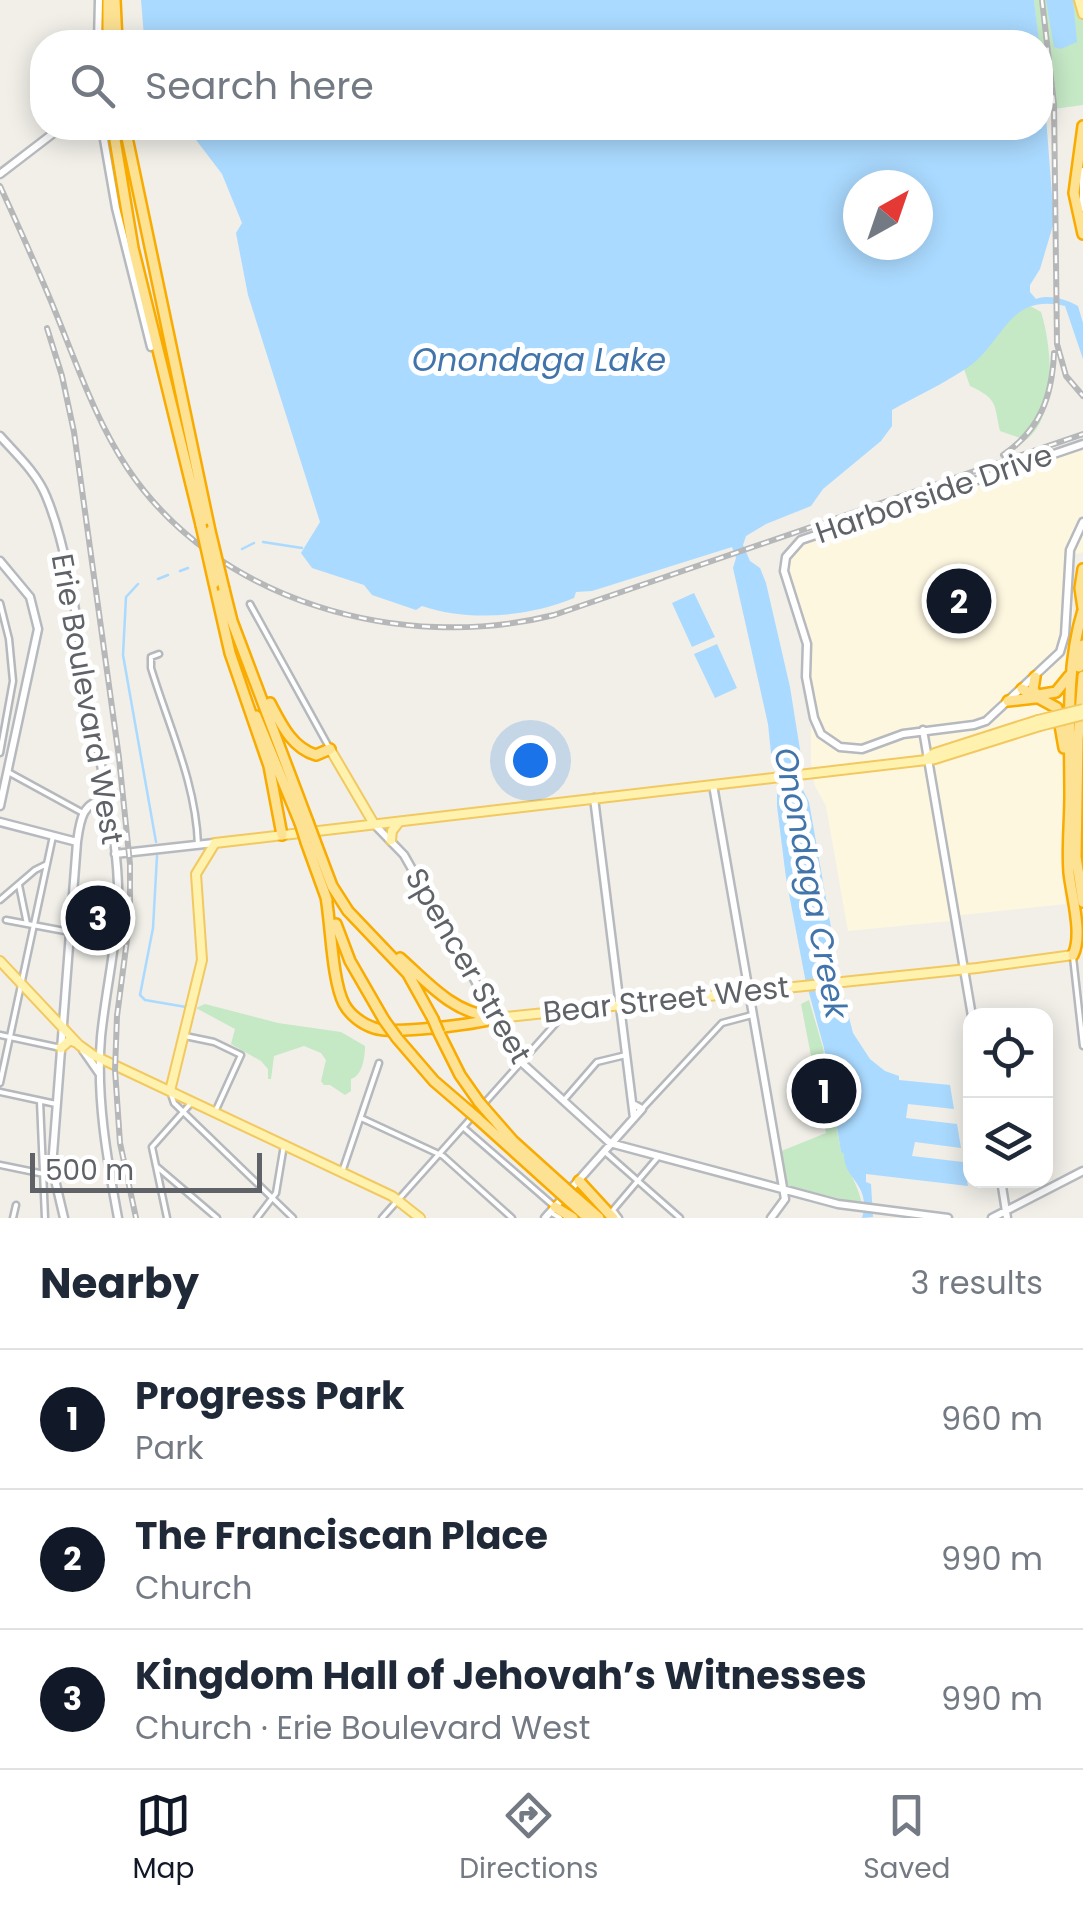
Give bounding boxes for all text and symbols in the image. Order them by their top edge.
search box [30,30,1053,140]
icon: search [65,58,120,113]
text: Search here [145,59,374,112]
north arrow [843,170,933,260]
water label: Onondaga Lake [412,337,666,382]
street label: Harborside Drive [810,433,1058,554]
street label: Erie Boulevard West [41,550,134,848]
pin: 2 [926,564,992,638]
your location [505,735,556,786]
water label: Onondaga Creek [763,743,860,1024]
street label: Spencer Street [395,860,542,1072]
pin: 3 [66,880,130,956]
street label: Bear Street West [541,965,791,1034]
map controls [963,1008,1053,1188]
button: locate [963,1008,1053,1098]
pin: 1 [792,1054,856,1128]
button: layers [963,1098,1053,1188]
scale bar [30,1148,262,1192]
text: 500 m [45,1151,134,1190]
text: Nearby [40,1254,199,1313]
text: 3 results [910,1260,1043,1305]
text: Progress Park [135,1369,404,1422]
text: 1 [66,1396,79,1441]
text: 960 m [941,1396,1043,1441]
text: Park [135,1425,204,1470]
text: The Franciscan Place [135,1509,548,1562]
text: 2 [63,1536,82,1581]
text: 990 m [941,1536,1043,1581]
text: Church [135,1565,253,1610]
text: Kingdom Hall of Jehovah’s Witnesses [135,1649,867,1702]
text: 3 [63,1676,82,1721]
text: 990 m [941,1676,1043,1721]
text: Church · Erie Boulevard West [135,1705,590,1750]
tab: Map [132,1788,194,1890]
tab: Directions [459,1788,598,1890]
tab: Saved [863,1788,951,1890]

